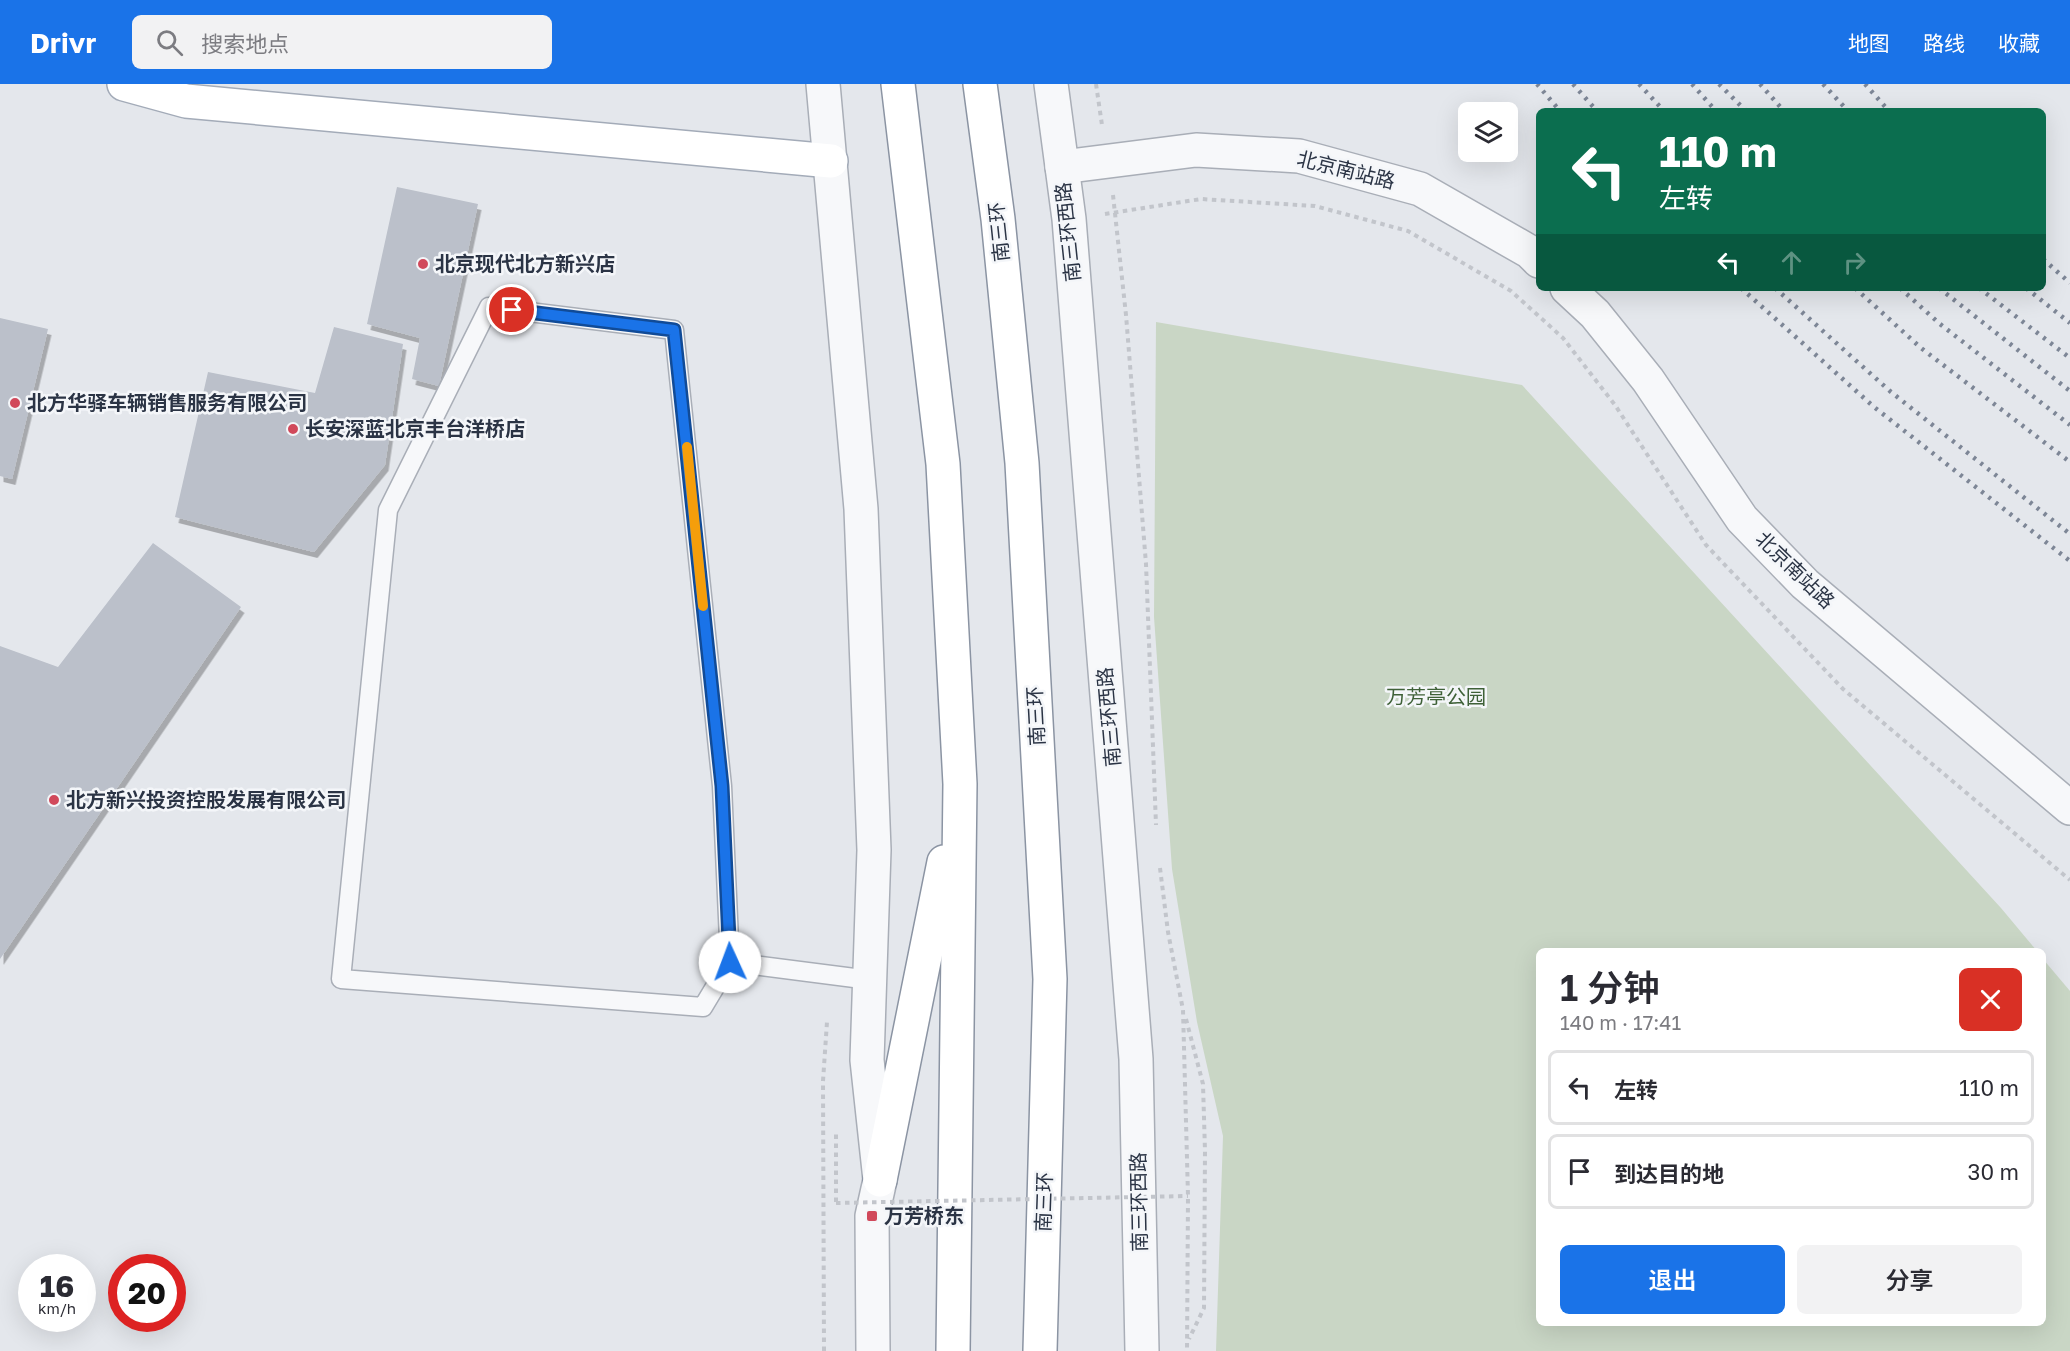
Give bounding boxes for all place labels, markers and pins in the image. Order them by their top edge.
place label: 北京现代北方新兴店 [435,251,615,275]
marker: 北京现代北方新兴店 [416,257,430,271]
pin [486,284,537,335]
place label: 北方华驿车辆销售服务有限公司 [27,390,307,414]
marker: 北方华驿车辆销售服务有限公司 [8,396,22,410]
place label: 长安深蓝北京丰台洋桥店 [305,416,525,440]
marker: 长安深蓝北京丰台洋桥店 [286,422,300,436]
place label: 北方新兴投资控股发展有限公司 [66,787,346,811]
marker: 北方新兴投资控股发展有限公司 [47,793,61,807]
place label: 万芳桥东 [884,1203,964,1227]
marker: 万芳桥东 [865,1209,879,1223]

